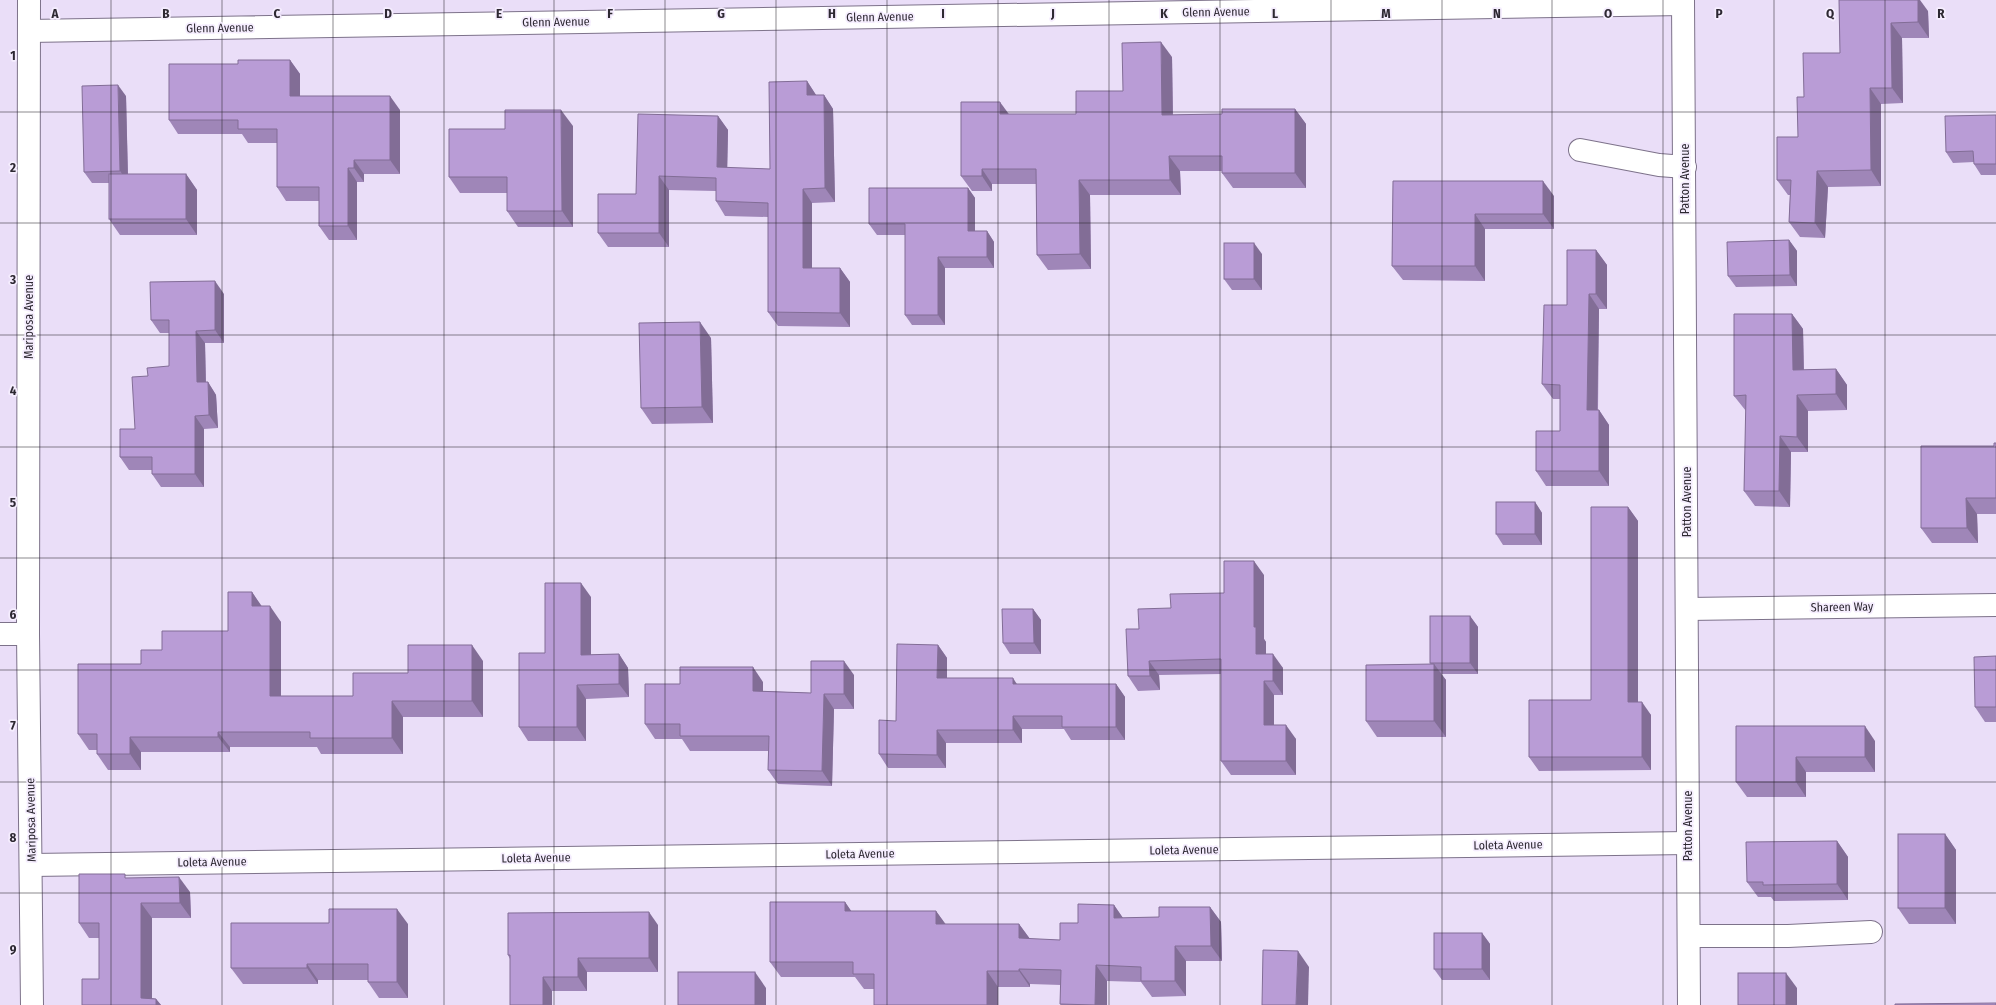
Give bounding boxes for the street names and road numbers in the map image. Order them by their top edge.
street label: Glenn Avenue [1182,4,1250,20]
street label: Glenn Avenue [846,9,914,25]
street label: Glenn Avenue [522,14,590,30]
street label: Glenn Avenue [186,20,254,36]
street label: Patton Avenue [1678,144,1692,214]
street label: Mariposa Avenue [22,275,36,359]
street label: Patton Avenue [1680,467,1694,537]
street label: Shareen Way [1811,599,1874,615]
street label: Mariposa Avenue [23,778,39,862]
street label: Patton Avenue [1681,791,1695,861]
street label: Loleta Avenue [1473,837,1543,853]
street label: Loleta Avenue [1149,842,1219,858]
street label: Loleta Avenue [825,846,895,862]
street label: Loleta Avenue [501,850,571,866]
street label: Loleta Avenue [177,854,247,870]

